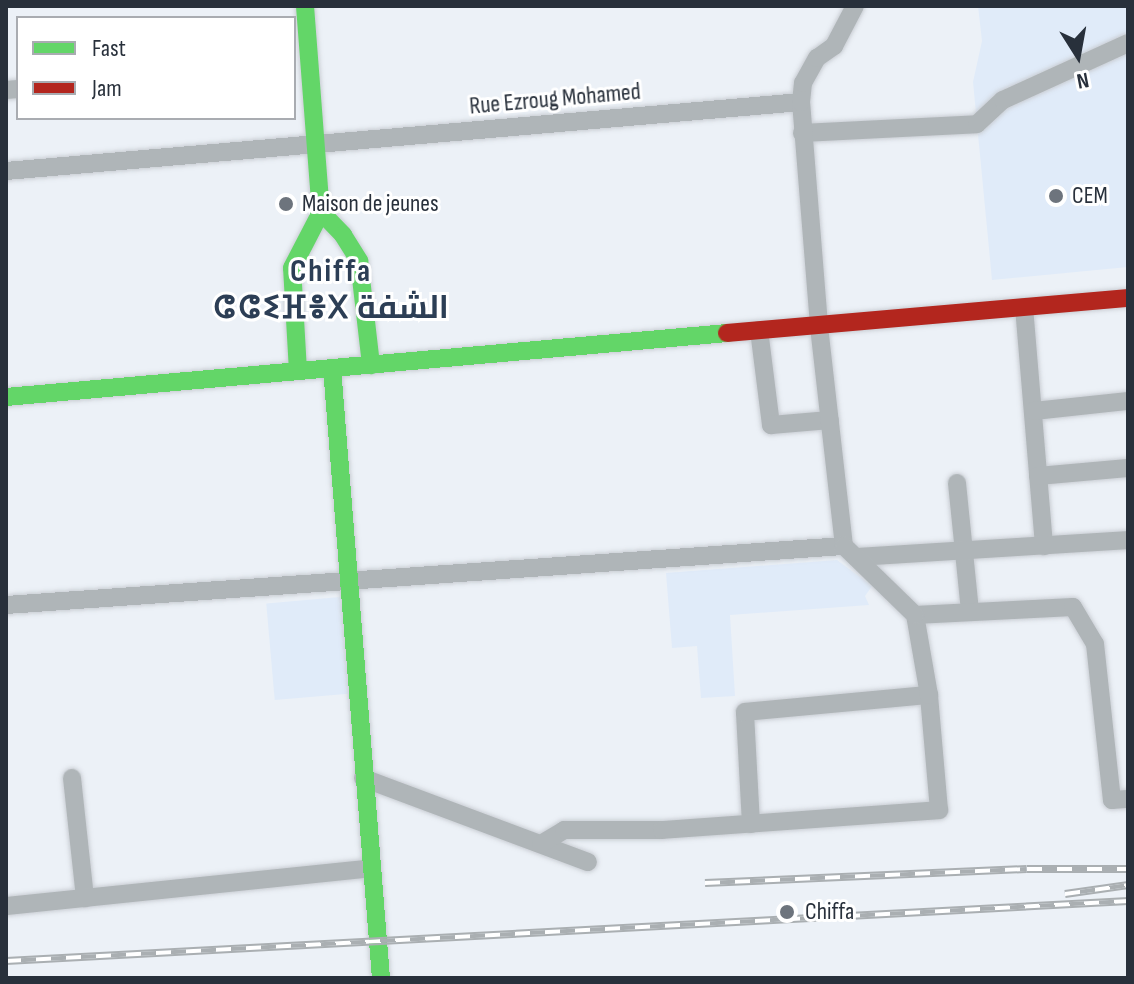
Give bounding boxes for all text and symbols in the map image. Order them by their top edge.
legend [16,16,296,120]
north arrow [1038,16,1118,96]
text: Fast [92,34,126,63]
text: N [1074,66,1091,94]
text: Jam [92,74,122,103]
street label: Rue Ezroug Mohamed [468,77,642,121]
place label: CEM [1072,182,1108,210]
marker: CEM [1047,187,1065,205]
place label: Maison de jeunes [302,190,439,218]
marker: Maison de jeunes [277,195,295,213]
district label: Chiffa ⵛⵛⵉⴼⴻⵝ الشفة [220,254,442,329]
place label: Chiffa [805,898,854,926]
marker: Chiffa [776,901,798,923]

